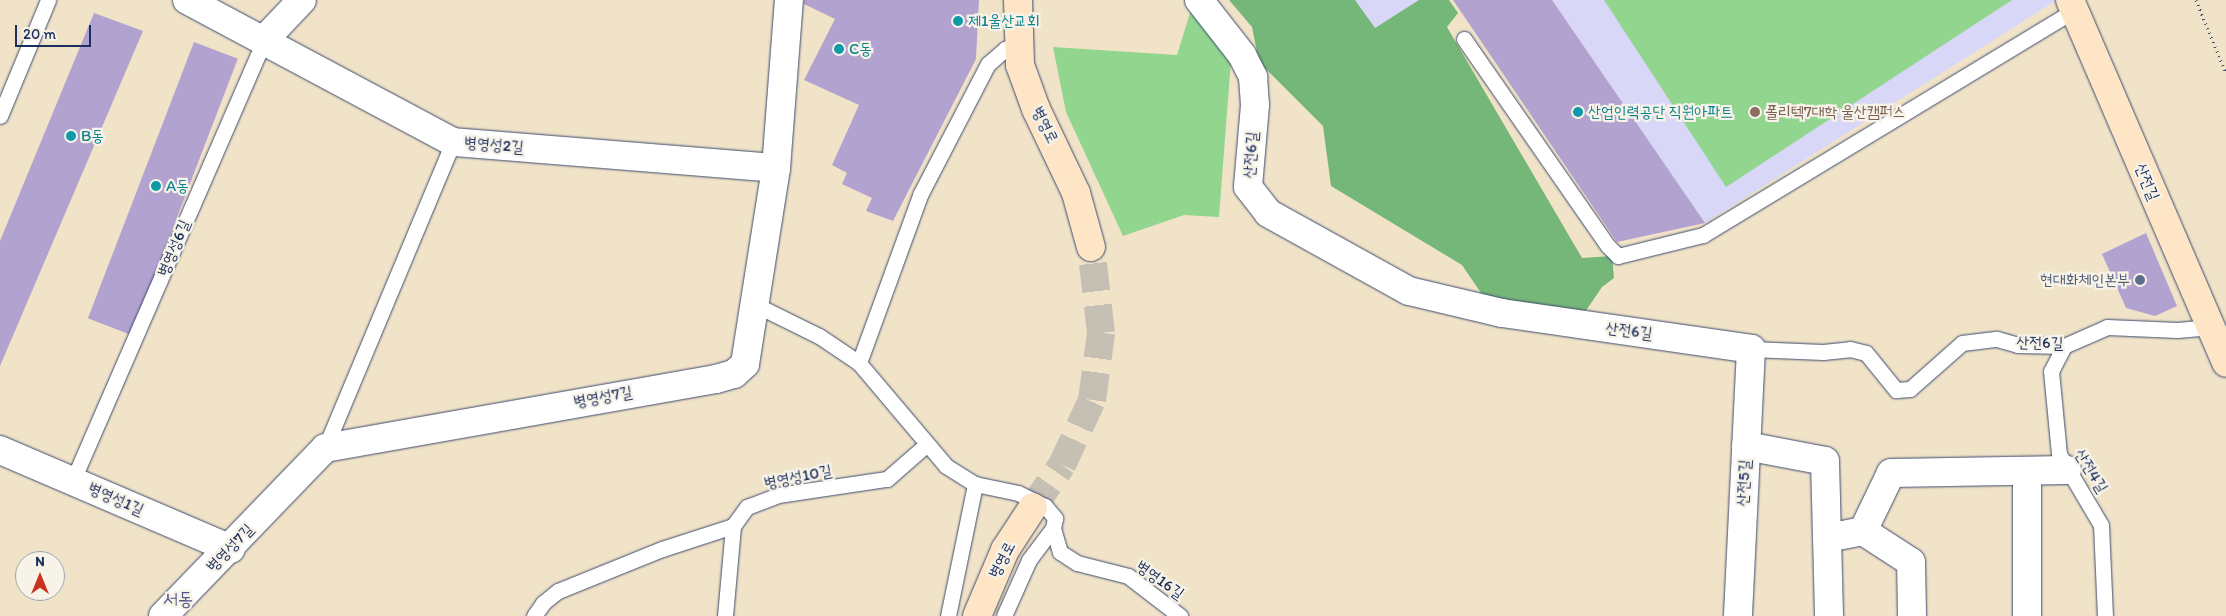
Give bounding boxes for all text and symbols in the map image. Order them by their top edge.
place label: 제1울산교회 [968,11,1040,31]
scale bar [18,15,94,47]
marker: 제1울산교회 [952,15,964,27]
text: 20 m [23,25,56,43]
place label: C동 [849,39,872,59]
marker: C동 [833,43,845,55]
place label: 산업인력공단 직원아파트 [1588,102,1733,122]
place label: 폴리텍7대학 울산캠퍼스 [1765,102,1905,122]
street label: 병영로 [1028,103,1062,147]
marker: 산업인력공단 직원아파트 [1572,106,1584,118]
marker: 폴리텍7대학 울산캠퍼스 [1749,106,1761,118]
place label: B동 [81,126,104,146]
marker: B동 [65,130,77,142]
street label: 산전6길 [1240,131,1262,179]
street label: 병영성2길 [463,133,525,157]
street label: 산전길 [2131,160,2163,204]
place label: A동 [166,176,189,196]
marker: A동 [150,180,162,192]
street label: 병영성6길 [153,217,195,279]
place label: 현대화체인본부 [2040,270,2130,290]
marker: 현대화체인본부 [2134,274,2146,286]
street label: 산전6길 [1604,319,1654,343]
street label: 산전6길 [2016,333,2064,353]
street label: 병영성7길 [572,382,634,412]
street label: 산전4길 [2070,445,2112,497]
street label: 산전5길 [1733,459,1755,507]
street label: 병영성10길 [762,461,834,493]
street label: 병영성1길 [85,478,147,520]
street label: 병영성7길 [202,520,258,576]
street label: 병영로 [984,538,1020,582]
north arrow [15,551,65,601]
text: N [35,553,45,570]
street label: 병영16길 [1132,557,1188,603]
district label: 서동 [163,588,193,610]

